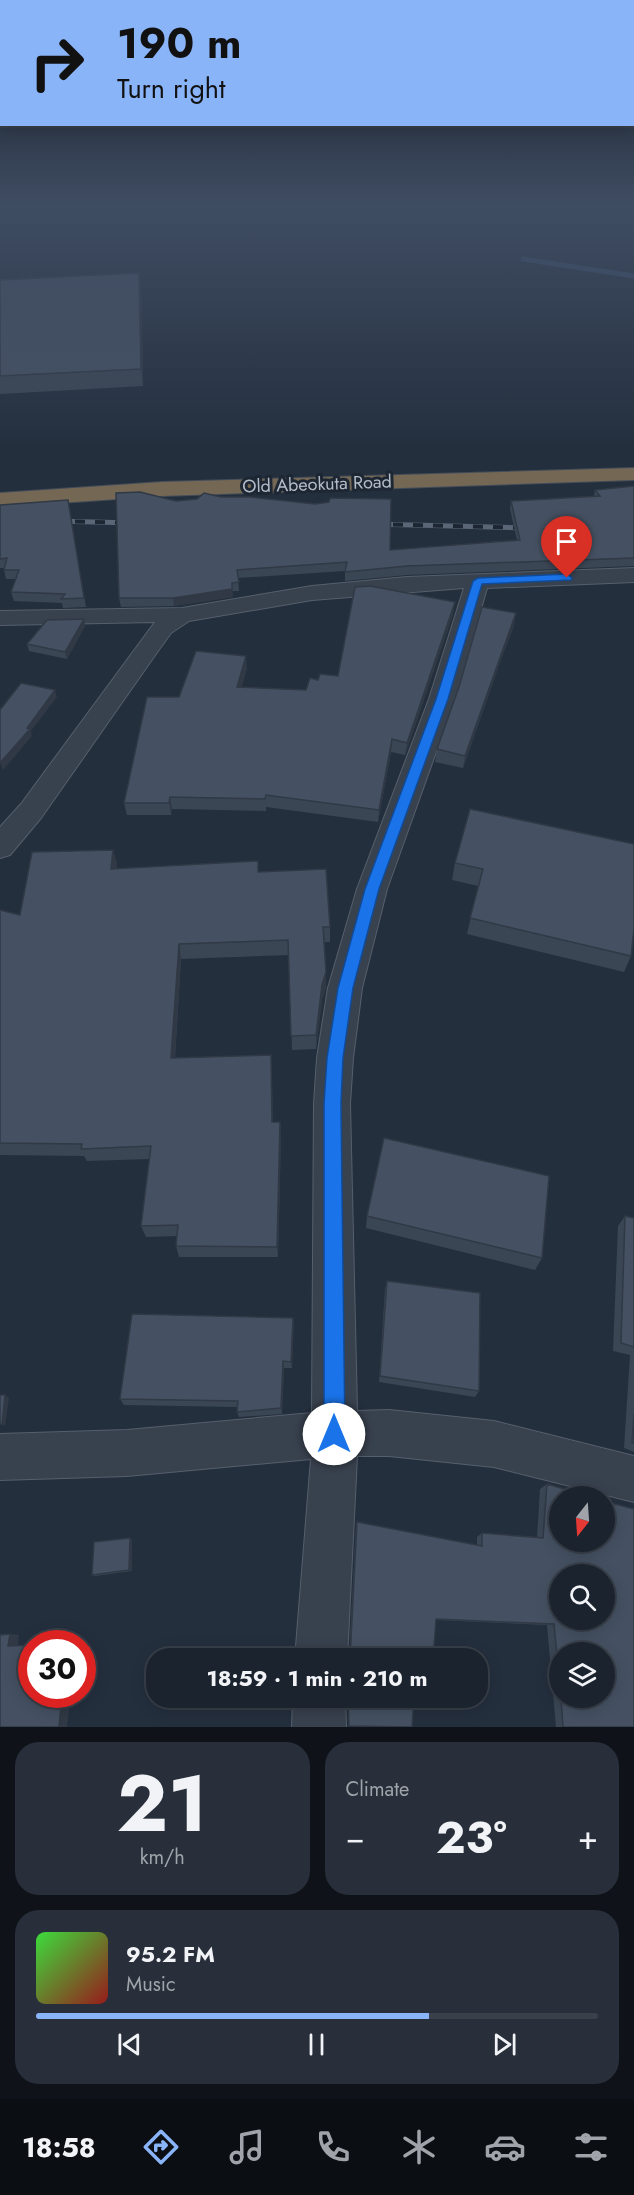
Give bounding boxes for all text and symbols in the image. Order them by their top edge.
text: 190 m [117,13,241,74]
icon: right [18,24,96,102]
text: Turn right [117,69,225,108]
street label: Old Abeokuta Road [242,468,392,500]
pin [541,516,592,578]
icon: arrive [550,525,583,558]
position arrow [302,1402,366,1466]
north arrow [549,1486,615,1552]
map controls [549,1486,615,1708]
button: search [549,1564,615,1630]
speed limit sign: 30 [18,1630,96,1708]
button: layers [549,1642,615,1708]
text: 18:59 · 1 min · 210 m [207,1662,427,1694]
text: 21 [117,1748,208,1860]
text: Climate [346,1775,409,1804]
text: 23° [436,1805,507,1870]
text: − [346,1814,365,1861]
text: + [578,1814,598,1861]
text: km/h [140,1843,185,1872]
text: 95.2 FM [126,1938,215,1970]
text: Music [126,1970,176,1999]
icon: previous [113,2028,146,2061]
icon: pause [300,2028,333,2061]
icon: next [488,2028,521,2061]
icon: directions [140,2126,182,2168]
icon: music [226,2126,268,2168]
icon: phone [312,2126,354,2168]
icon: climate [398,2126,440,2168]
icon: car [484,2126,526,2168]
icon: filters [570,2126,612,2168]
text: 18:58 [22,2128,96,2167]

